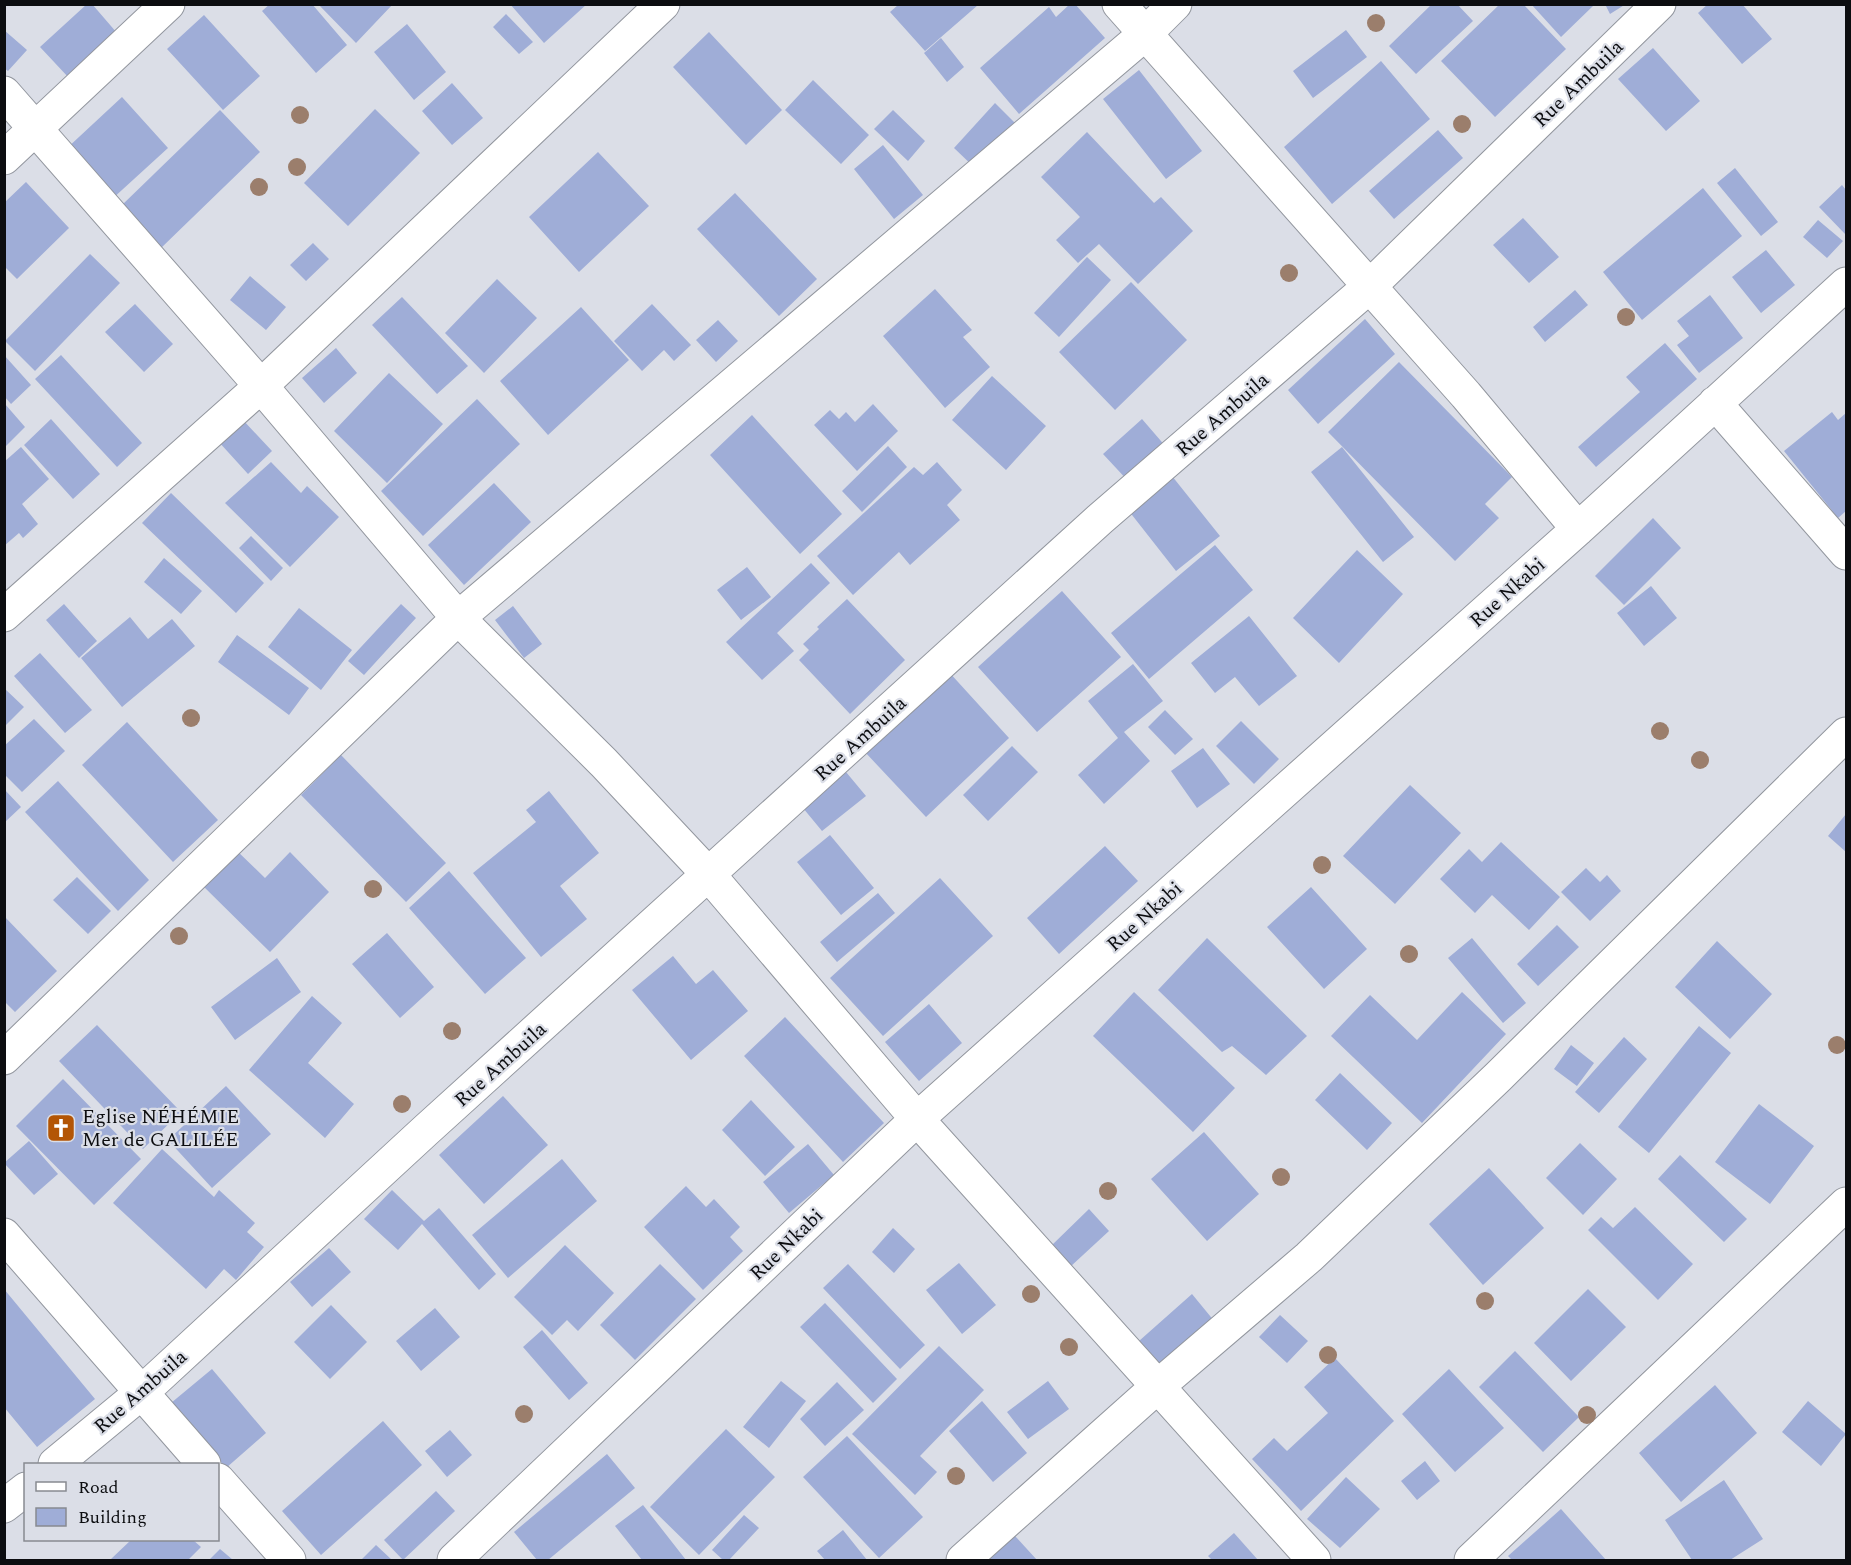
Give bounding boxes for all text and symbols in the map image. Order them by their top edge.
street label: Rue Ambuila [1527,33,1631,135]
street label: Rue Ambuila [1169,365,1276,464]
street label: Rue Nkabi [1463,550,1552,635]
street label: Rue Ambuila [808,689,914,789]
street label: Rue Nkabi [1100,874,1189,959]
street label: Rue Ambuila [448,1015,554,1115]
place label: Eglise NÉHÉMIE Mer de GALILÉE [82,1102,239,1155]
church icon: Eglise NÉHÉMIE Mer de GALILÉE [45,1112,77,1144]
street label: Rue Nkabi [743,1202,831,1288]
street label: Rue Ambuila [87,1342,194,1441]
legend [24,1463,219,1541]
text: Road [78,1474,119,1501]
text: Building [78,1504,147,1531]

